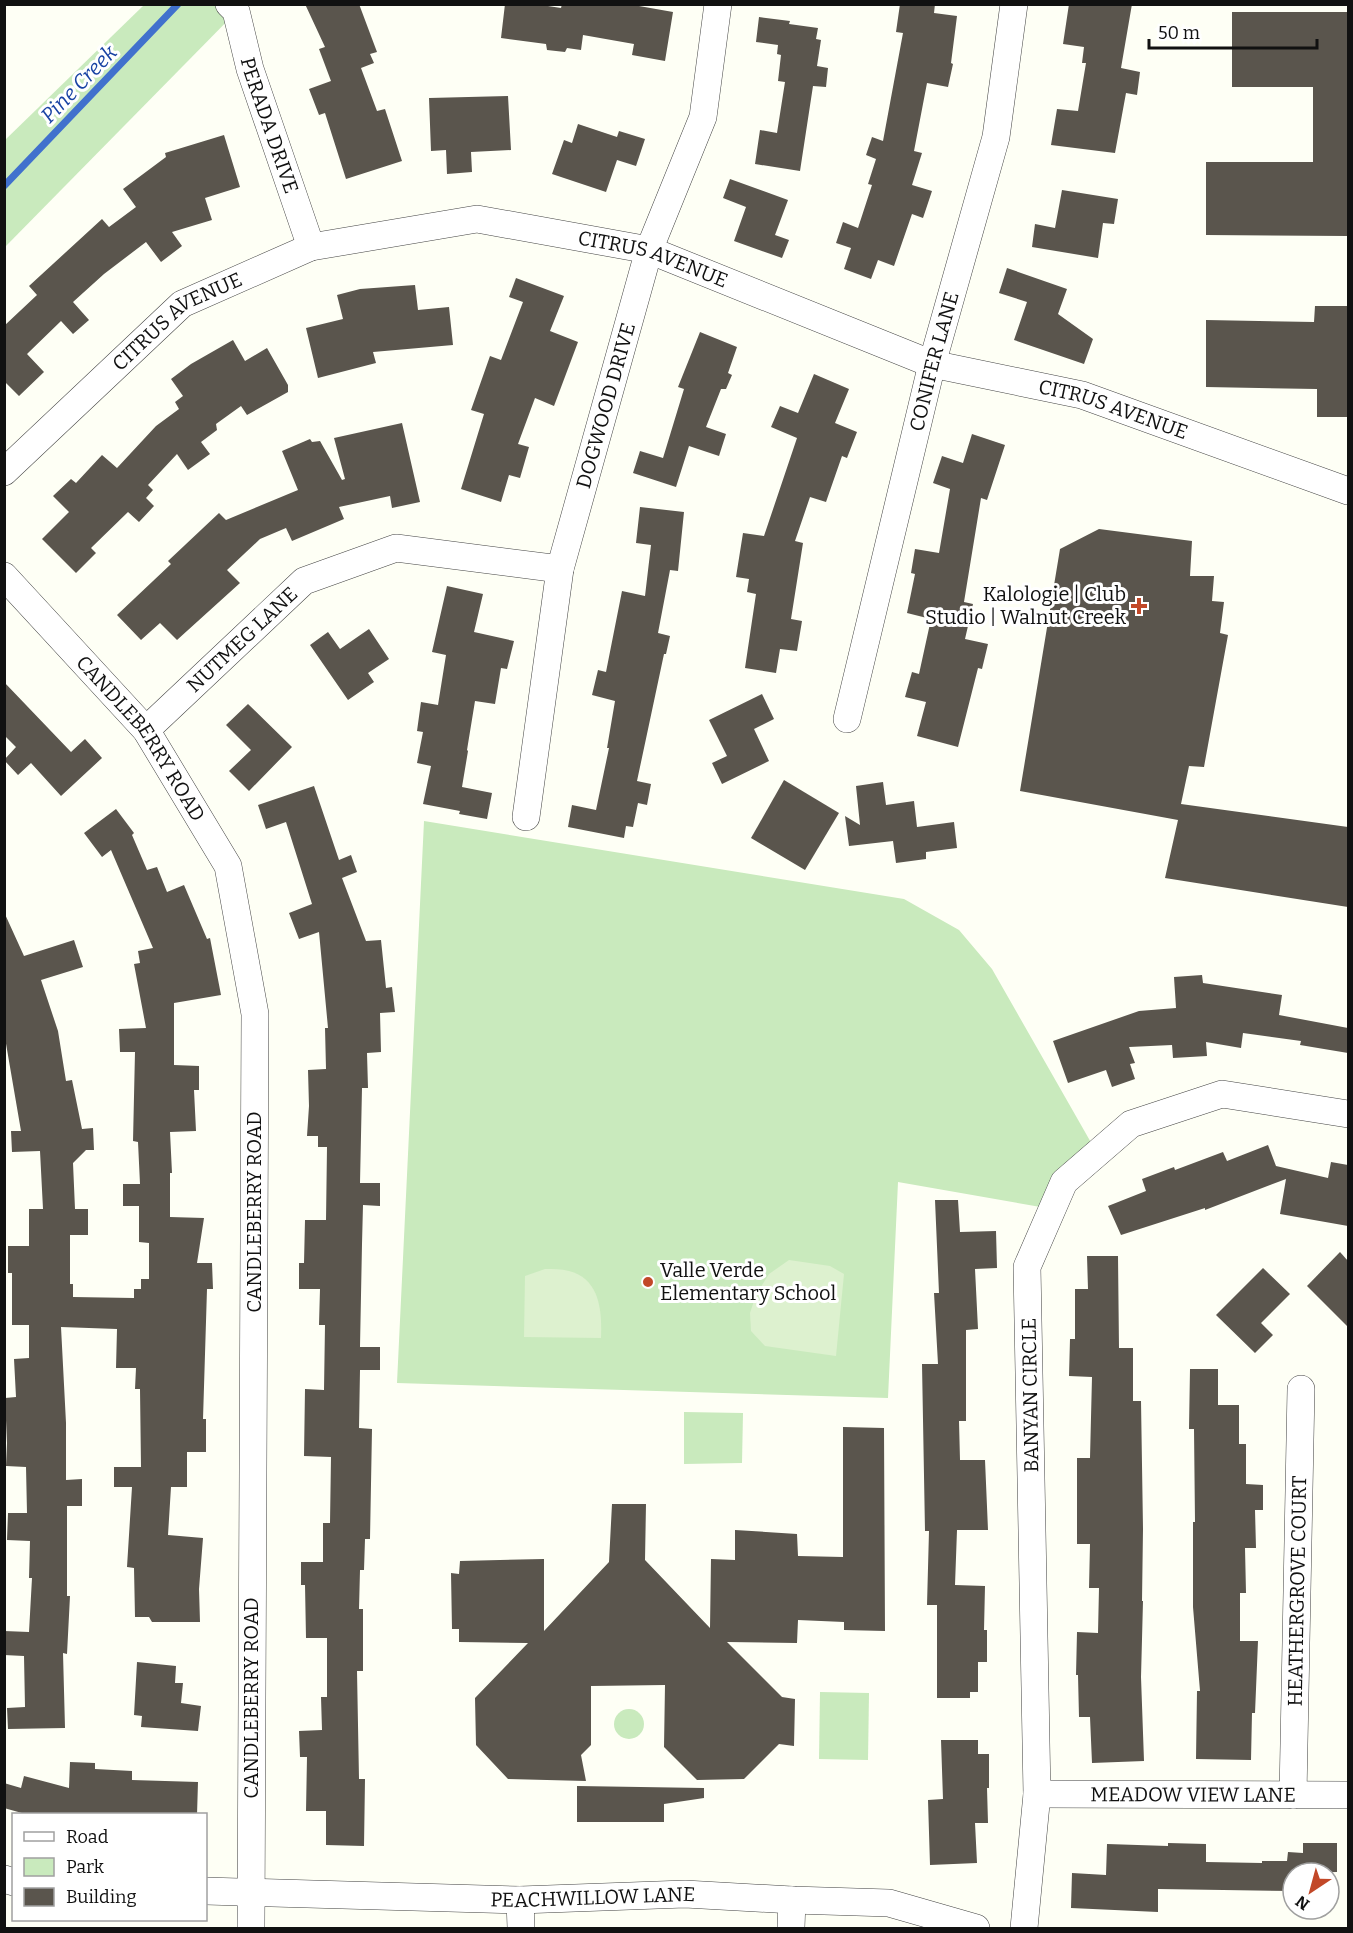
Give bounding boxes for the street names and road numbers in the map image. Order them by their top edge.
street label: PERADA DRIVE [236,55,304,196]
street label: CITRUS AVENUE [576,225,731,293]
street label: CITRUS AVENUE [107,267,246,376]
street label: CONIFER LANE [904,289,964,434]
street label: DOGWOOD DRIVE [571,320,640,491]
street label: CITRUS AVENUE [1036,374,1191,444]
street label: NUTMEG LANE [182,582,302,697]
street label: CANDLEBERRY ROAD [71,650,210,825]
street label: CANDLEBERRY ROAD [242,1111,266,1313]
street label: BANYAN CIRCLE [1017,1317,1043,1473]
street label: HEATHERGROVE COURT [1283,1475,1311,1707]
street label: CANDLEBERRY ROAD [239,1597,263,1799]
street label: MEADOW VIEW LANE [1090,1782,1296,1807]
street label: PEACHWILLOW LANE [490,1882,696,1912]

